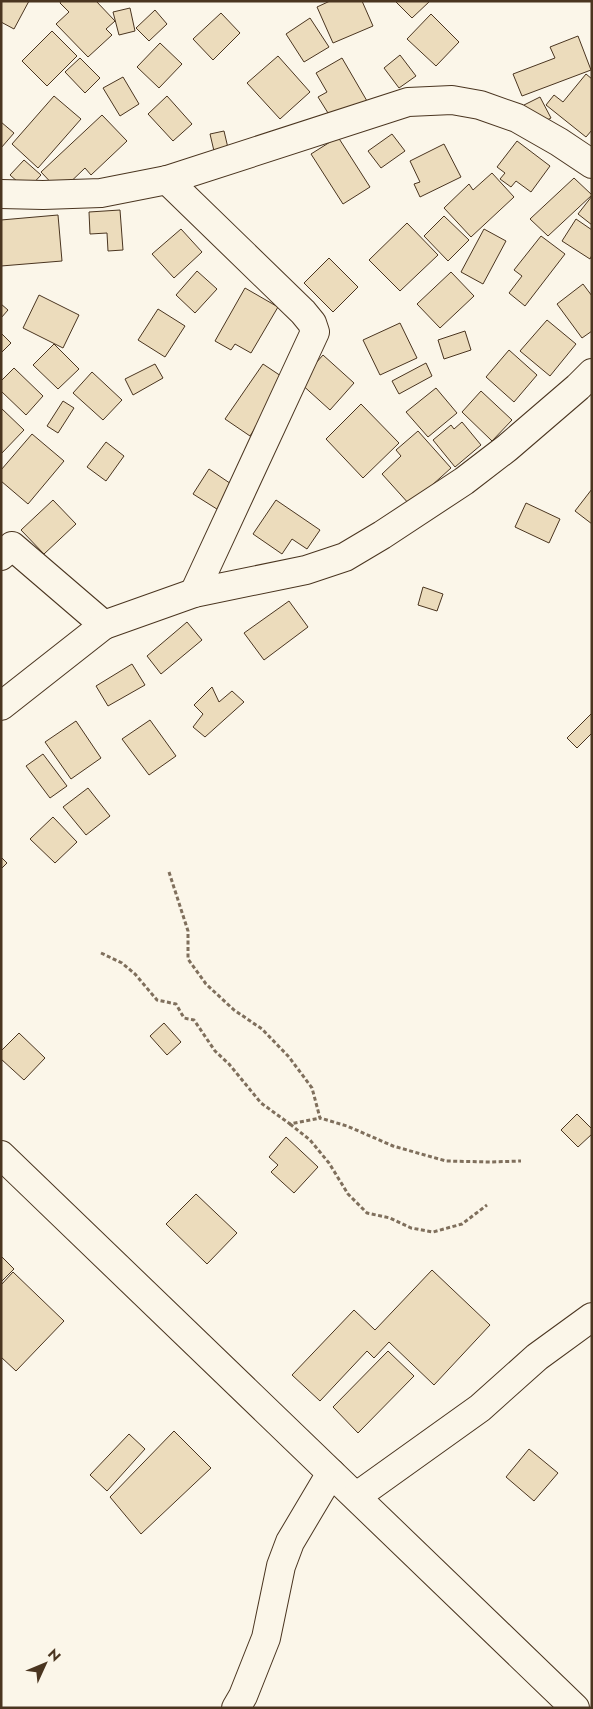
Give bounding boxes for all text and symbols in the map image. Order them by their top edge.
north arrow [20,1639,70,1689]
text: N [43,1644,65,1666]

